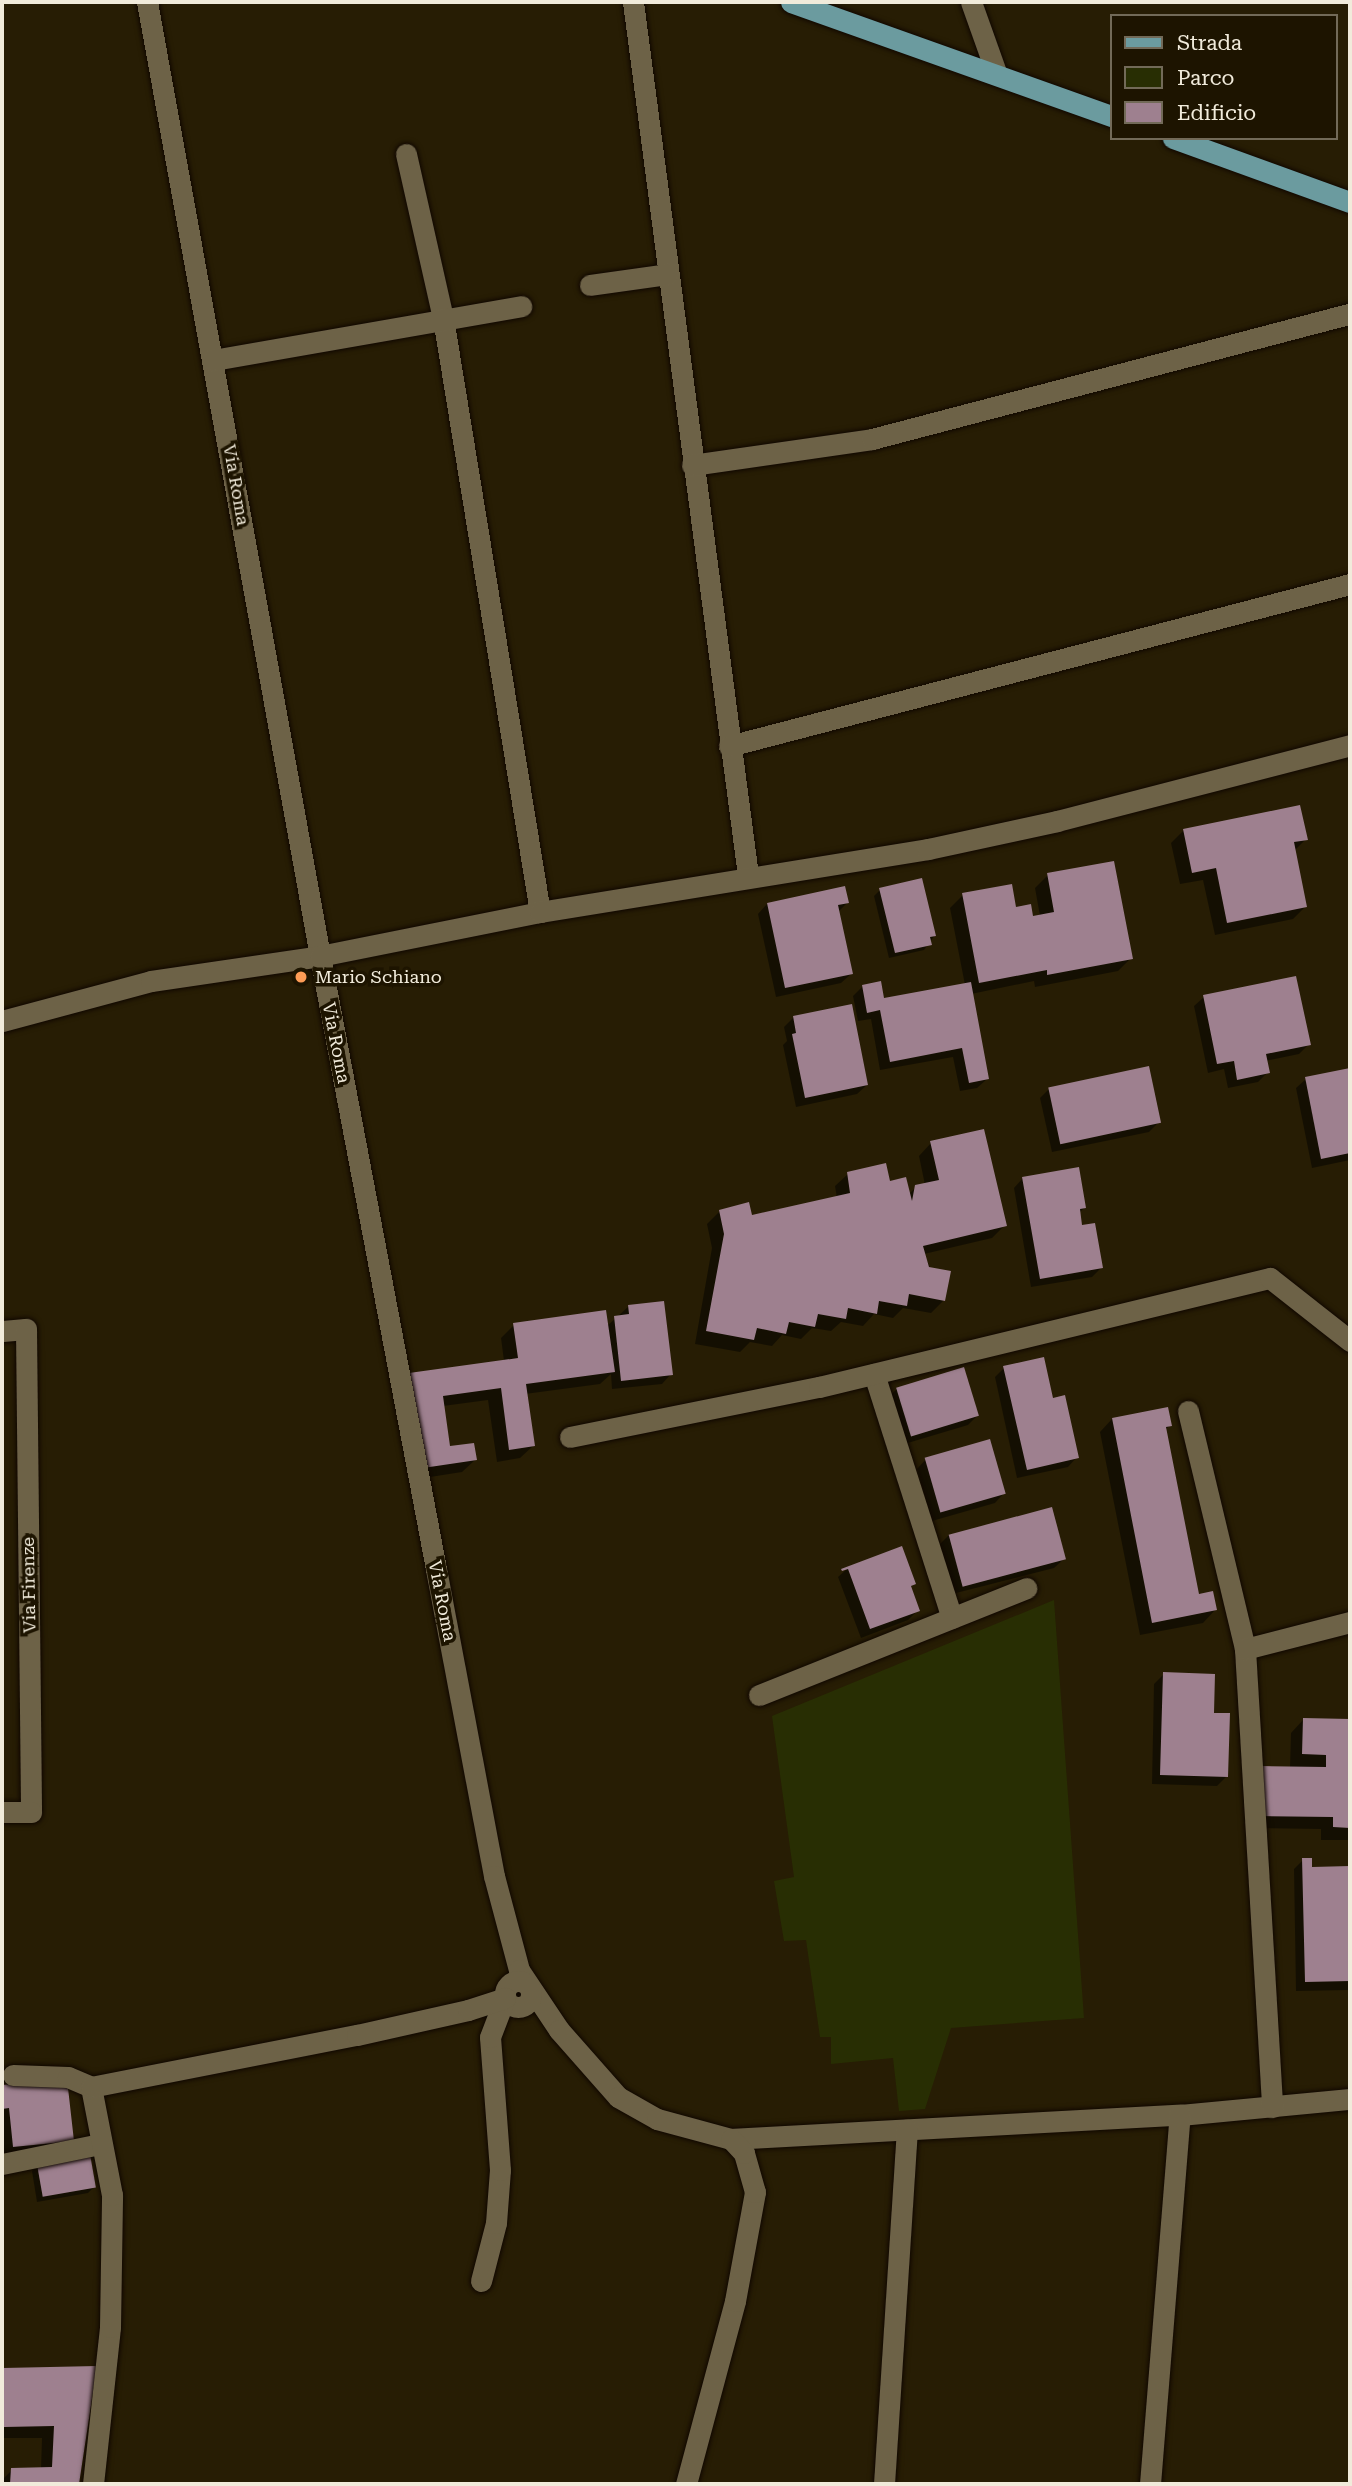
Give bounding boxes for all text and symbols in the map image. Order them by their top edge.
legend [1110,14,1338,140]
text: Strada [1177,31,1242,55]
text: Parco [1177,66,1234,90]
text: Edificio [1177,101,1256,125]
street label: Via Roma [218,443,254,527]
place label: Mario Schiano [315,966,442,988]
marker: Mario Schiano [293,969,309,985]
street label: Via Roma [318,1001,354,1085]
street label: Via Firenze [17,1537,41,1633]
street label: Via Roma [424,1559,460,1643]

